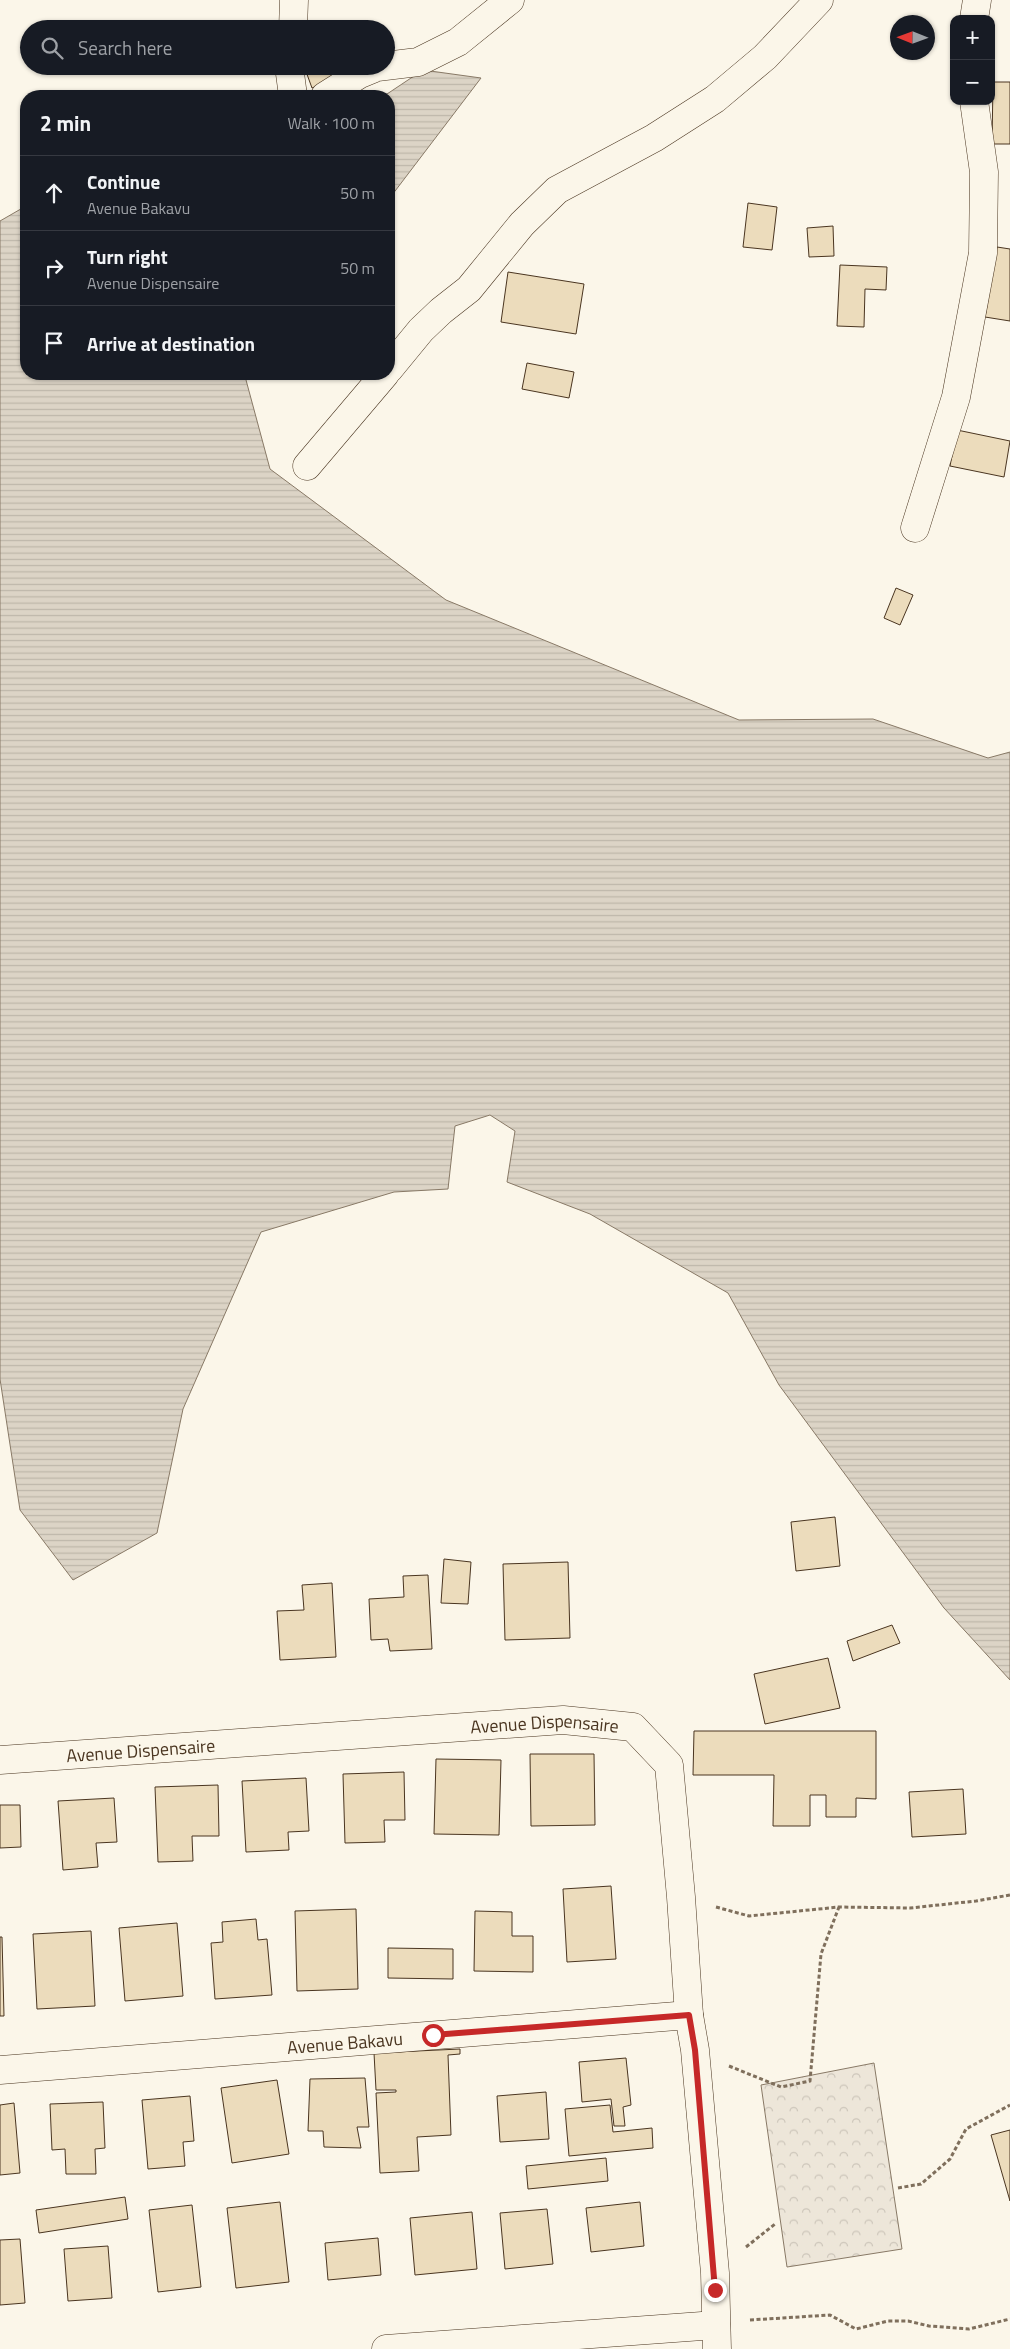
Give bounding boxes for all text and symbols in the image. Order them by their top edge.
north arrow [890,15,935,60]
map controls [950,15,995,105]
button: + [950,15,995,60]
search box [20,20,395,75]
text: Search here [78,33,172,62]
icon: search [38,34,66,62]
button: − [950,60,995,105]
text: 2 min [40,107,91,139]
text: Walk · 100 m [287,111,375,135]
text: Continue [87,167,160,196]
icon: ahead [40,179,68,207]
text: 50 m [340,181,375,205]
text: Avenue Bakavu [87,196,190,220]
text: Turn right [87,242,168,271]
icon: right [40,254,68,282]
text: 50 m [340,256,375,280]
text: Avenue Dispensaire [87,271,219,295]
icon: arrive [40,329,68,357]
text: Arrive at destination [87,329,255,358]
street label: Avenue Dispensaire [469,1706,620,1740]
street label: Avenue Dispensaire [65,1731,216,1769]
street label: Avenue Bakavu [286,2024,404,2061]
route start [422,2024,445,2047]
route end [704,2279,727,2302]

